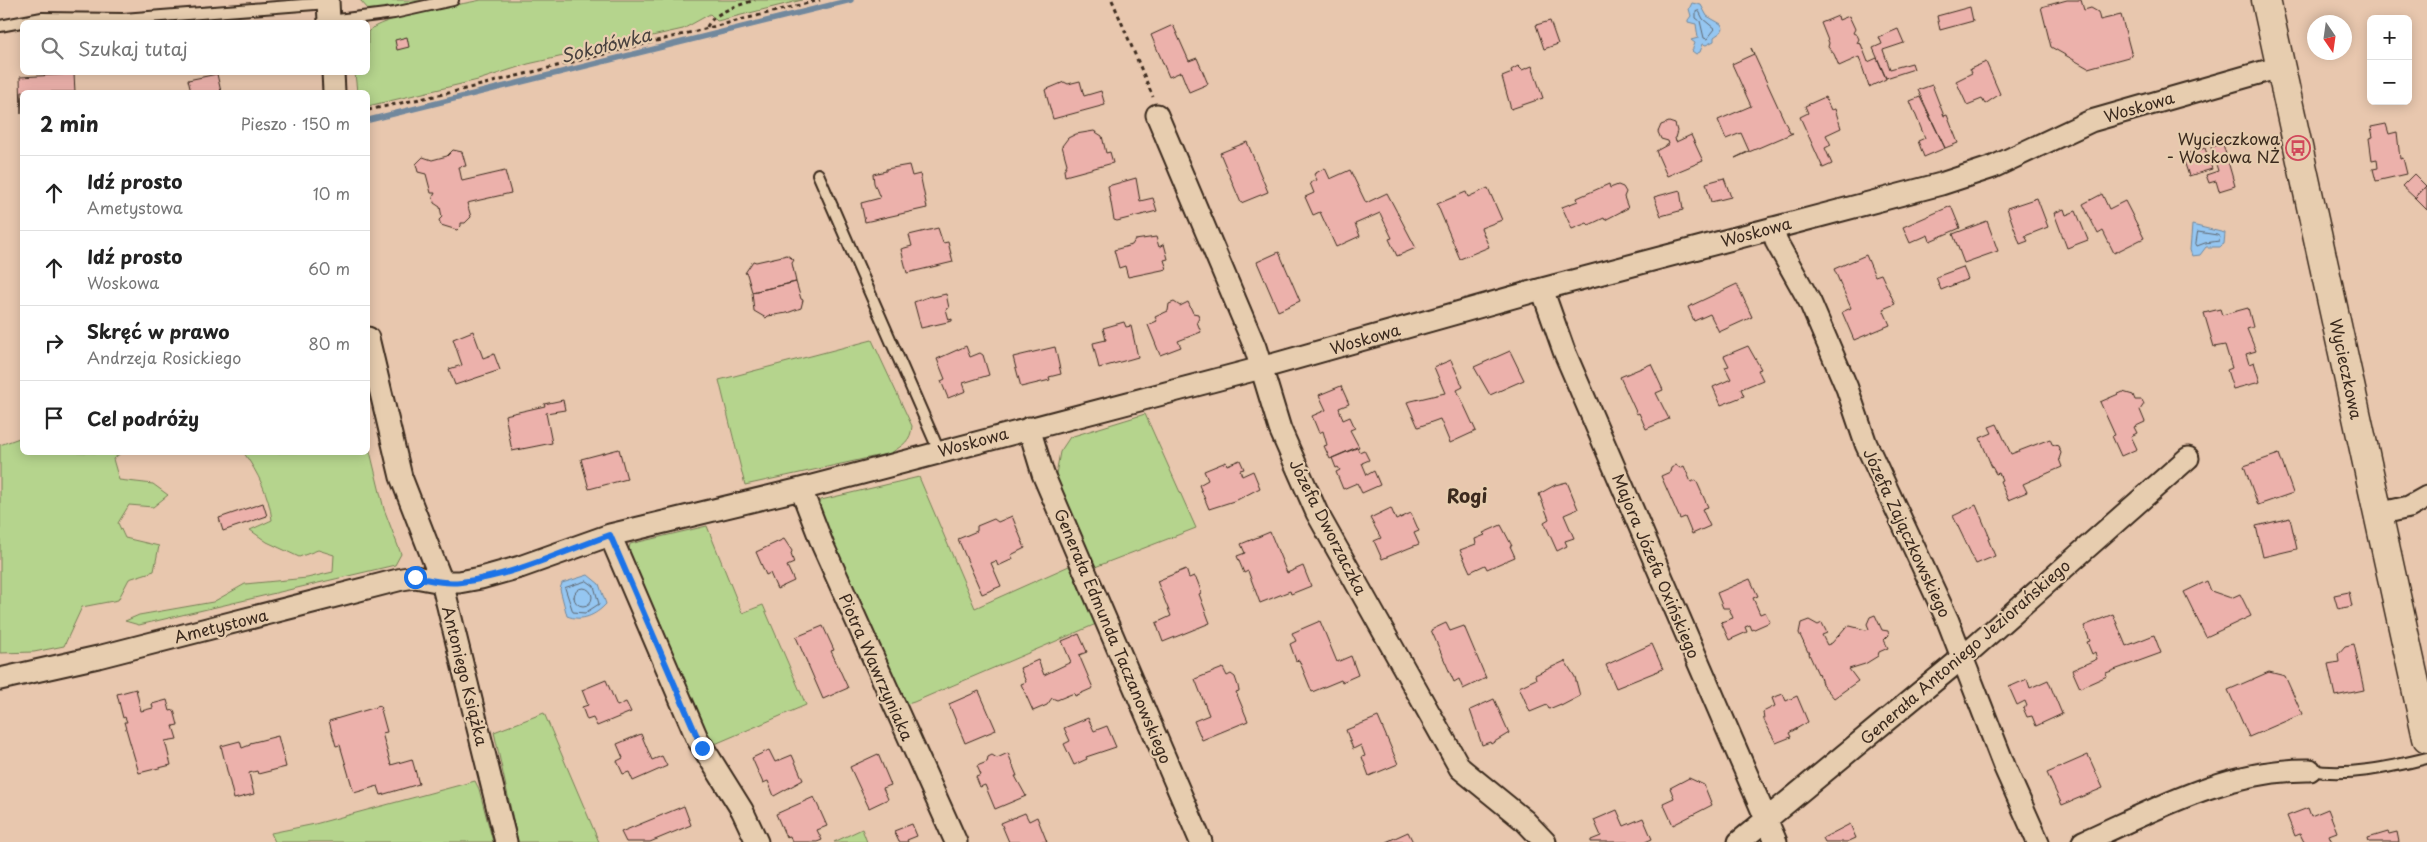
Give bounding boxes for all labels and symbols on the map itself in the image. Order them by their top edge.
north arrow [2307,15,2352,60]
water label: Sokołówka [558,20,655,69]
street label: Woskowa [2101,85,2177,128]
place label: Wycieczkowa - Woskowa NŻ [2166,126,2280,168]
bus stop icon: Wycieczkowa - Woskowa NŻ [2285,135,2311,161]
street label: Woskowa [1718,210,1794,252]
street label: Wycieczkowa [2325,316,2369,421]
street label: Woskowa [1327,317,1403,360]
street label: Woskowa [935,420,1011,462]
street label: Józefa Zajączkowskiego [1858,444,1958,621]
street label: Józefa Dworzaczka [1284,454,1374,599]
street label: Majora Józefa Oxińskiego [1607,470,1707,662]
district label: Rogi [1447,481,1487,509]
street label: Generała Edmunda Taczanowskiego [1049,504,1179,767]
street label: Generała Antoniego Jeziorańskiego [1854,553,2075,749]
route start [404,566,427,589]
street label: Piotra Wawrzyniaka [834,589,920,744]
street label: Ametystowa [171,602,270,648]
street label: Antoniego Książka [437,603,495,748]
route end [691,737,714,760]

